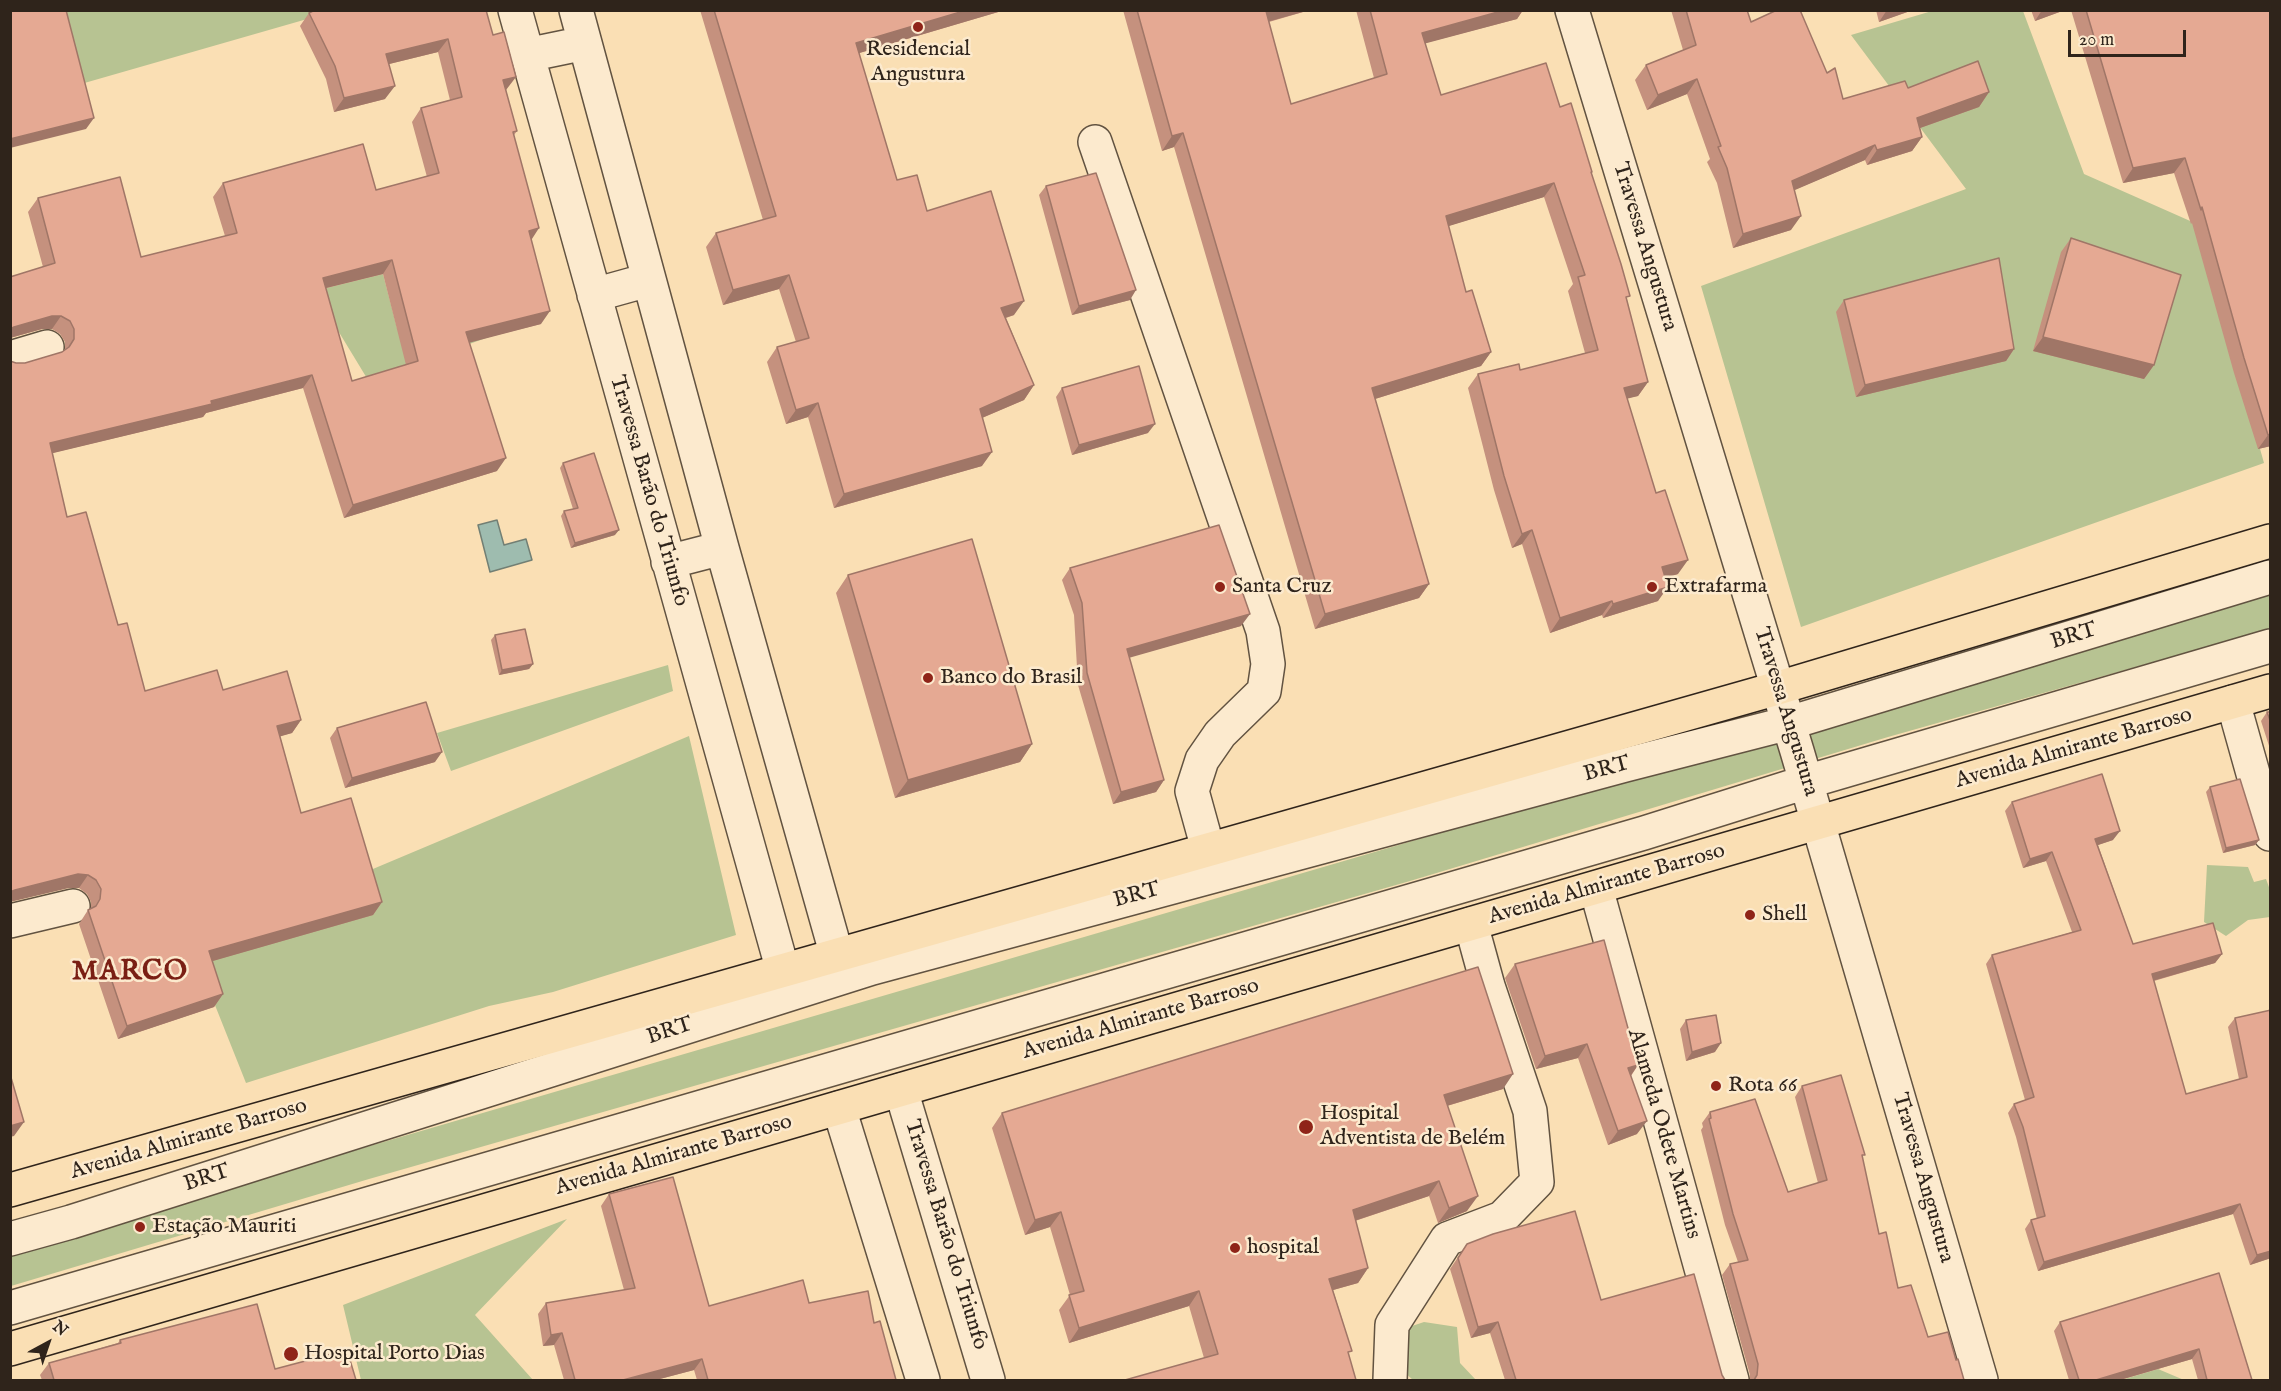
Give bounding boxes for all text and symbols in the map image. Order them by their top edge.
scale bar [2071,18,2190,56]
marker: Residencial Angustura [911,20,925,34]
text: 20 m [2079,29,2114,52]
place label: Residencial Angustura [866,37,970,88]
street label: Travessa Angustura [1606,159,1682,335]
street label: Travessa Barão do Triunfo [602,373,694,609]
place label: Santa Cruz [1232,574,1332,600]
place label: Extrafarma [1664,574,1767,600]
marker: Santa Cruz [1213,580,1227,594]
marker: Extrafarma [1645,580,1659,594]
street label: BRT [2048,618,2100,656]
street label: Travessa Angustura [1747,624,1823,800]
place label: Banco do Brasil [940,665,1082,691]
marker: Banco do Brasil [921,671,935,685]
street label: Avenida Almirante Barroso [1953,703,2195,795]
street label: BRT [1581,751,1633,789]
street label: Avenida Almirante Barroso [1486,839,1728,931]
street label: BRT [1111,877,1163,915]
place label: Shell [1762,902,1807,928]
marker: Shell [1743,908,1757,922]
district label: MARCO [72,956,188,990]
street label: Avenida Almirante Barroso [1020,974,1262,1066]
street label: BRT [644,1012,696,1052]
street label: Alameda Odete Martins [1620,1026,1706,1242]
place label: Rota 66 [1728,1073,1797,1099]
marker: Rota 66 [1709,1079,1723,1093]
street label: Travessa Angustura [1885,1090,1959,1266]
street label: Avenida Almirante Barroso [68,1094,310,1186]
place label: Hospital Adventista de Belém [1320,1101,1505,1152]
street label: Avenida Almirante Barroso [553,1110,795,1202]
street label: Travessa Barão do Triunfo [897,1117,993,1353]
marker: Hospital Adventista de Belém [1297,1118,1315,1136]
street label: BRT [181,1159,233,1199]
place label: Estação Mauriti [152,1214,297,1240]
marker: Estação Mauriti [133,1220,147,1234]
place label: hospital [1247,1235,1319,1261]
marker: hospital [1228,1241,1242,1255]
north arrow [18,1313,78,1373]
text: N [48,1317,71,1341]
place label: Hospital Porto Dias [304,1341,485,1367]
marker: Hospital Porto Dias [282,1345,300,1363]

